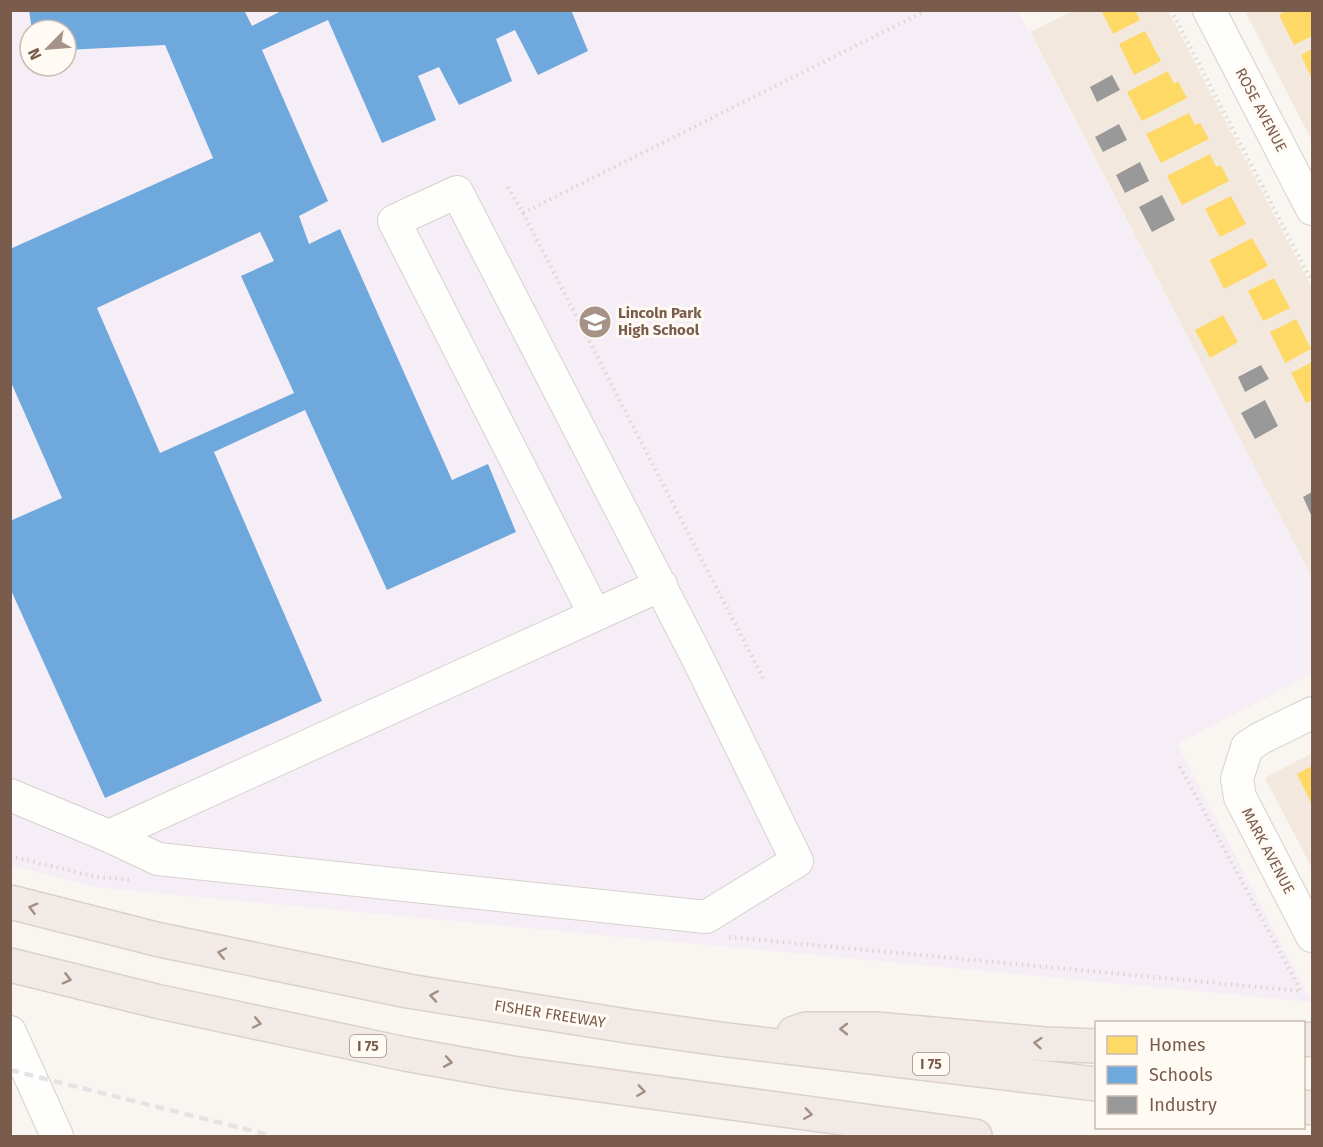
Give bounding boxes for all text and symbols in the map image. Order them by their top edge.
north arrow [18,18,78,78]
text: N [24,45,46,63]
street label: ROSE AVENUE [1231,65,1291,155]
school or university icon: Lincoln Park High School [577,304,613,340]
place label: Lincoln Park High School [618,304,702,339]
street label: MARK AVENUE [1238,805,1298,897]
one-way arrow [28,903,38,916]
one-way arrow [218,947,228,960]
one-way arrow [62,972,72,985]
one-way arrow [429,990,439,1002]
street label: FISHER FREEWAY [493,996,608,1032]
one-way arrow [252,1016,262,1029]
legend [1095,1021,1305,1129]
one-way arrow [839,1023,848,1035]
text: Homes [1149,1034,1205,1056]
road number: I 75 [350,1035,386,1057]
one-way arrow [1034,1037,1043,1050]
road number: I 75 [913,1053,949,1075]
one-way arrow [443,1055,453,1068]
text: Schools [1149,1064,1213,1086]
one-way arrow [637,1084,646,1097]
text: Industry [1149,1094,1217,1116]
one-way arrow [804,1107,813,1119]

